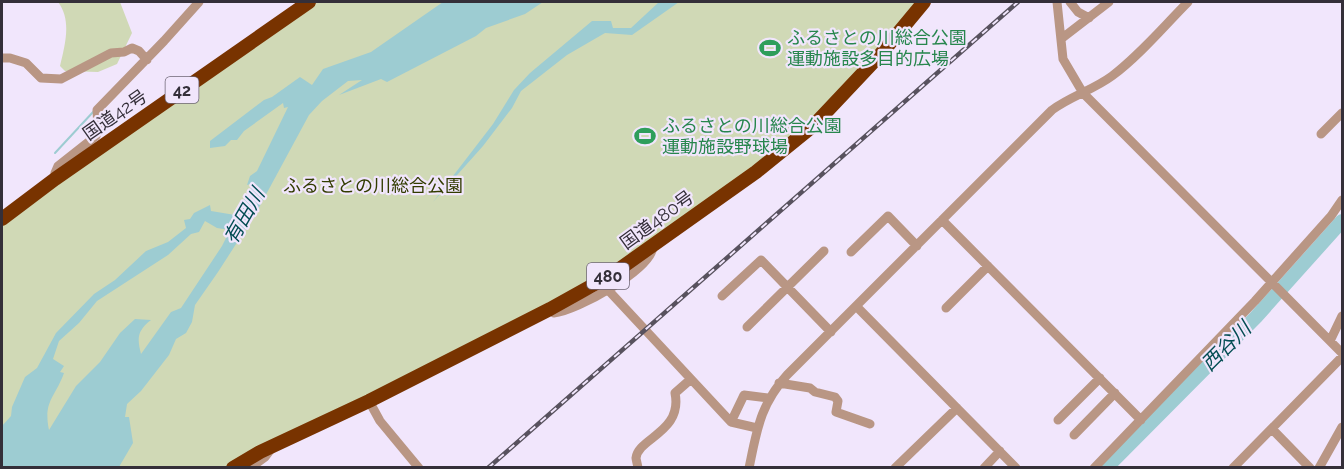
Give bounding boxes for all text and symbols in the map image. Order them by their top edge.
place label: ふるさとの川総合公園 運動施設多目的広場 [787,27,967,69]
sports icon: ふるさとの川総合公園 運動施設多目的広場 [758,36,782,60]
road number: 42 [166,77,198,103]
street label: 国道42号 [79,85,151,144]
place label: ふるさとの川総合公園 運動施設野球場 [662,115,842,157]
sports icon: ふるさとの川総合公園 運動施設野球場 [633,124,657,148]
park label: ふるさとの川総合公園 [283,175,463,196]
water label: 有田川 [219,182,270,248]
street label: 国道480号 [616,186,697,253]
road number: 480 [587,263,629,289]
water label: 西谷川 [1196,315,1257,376]

